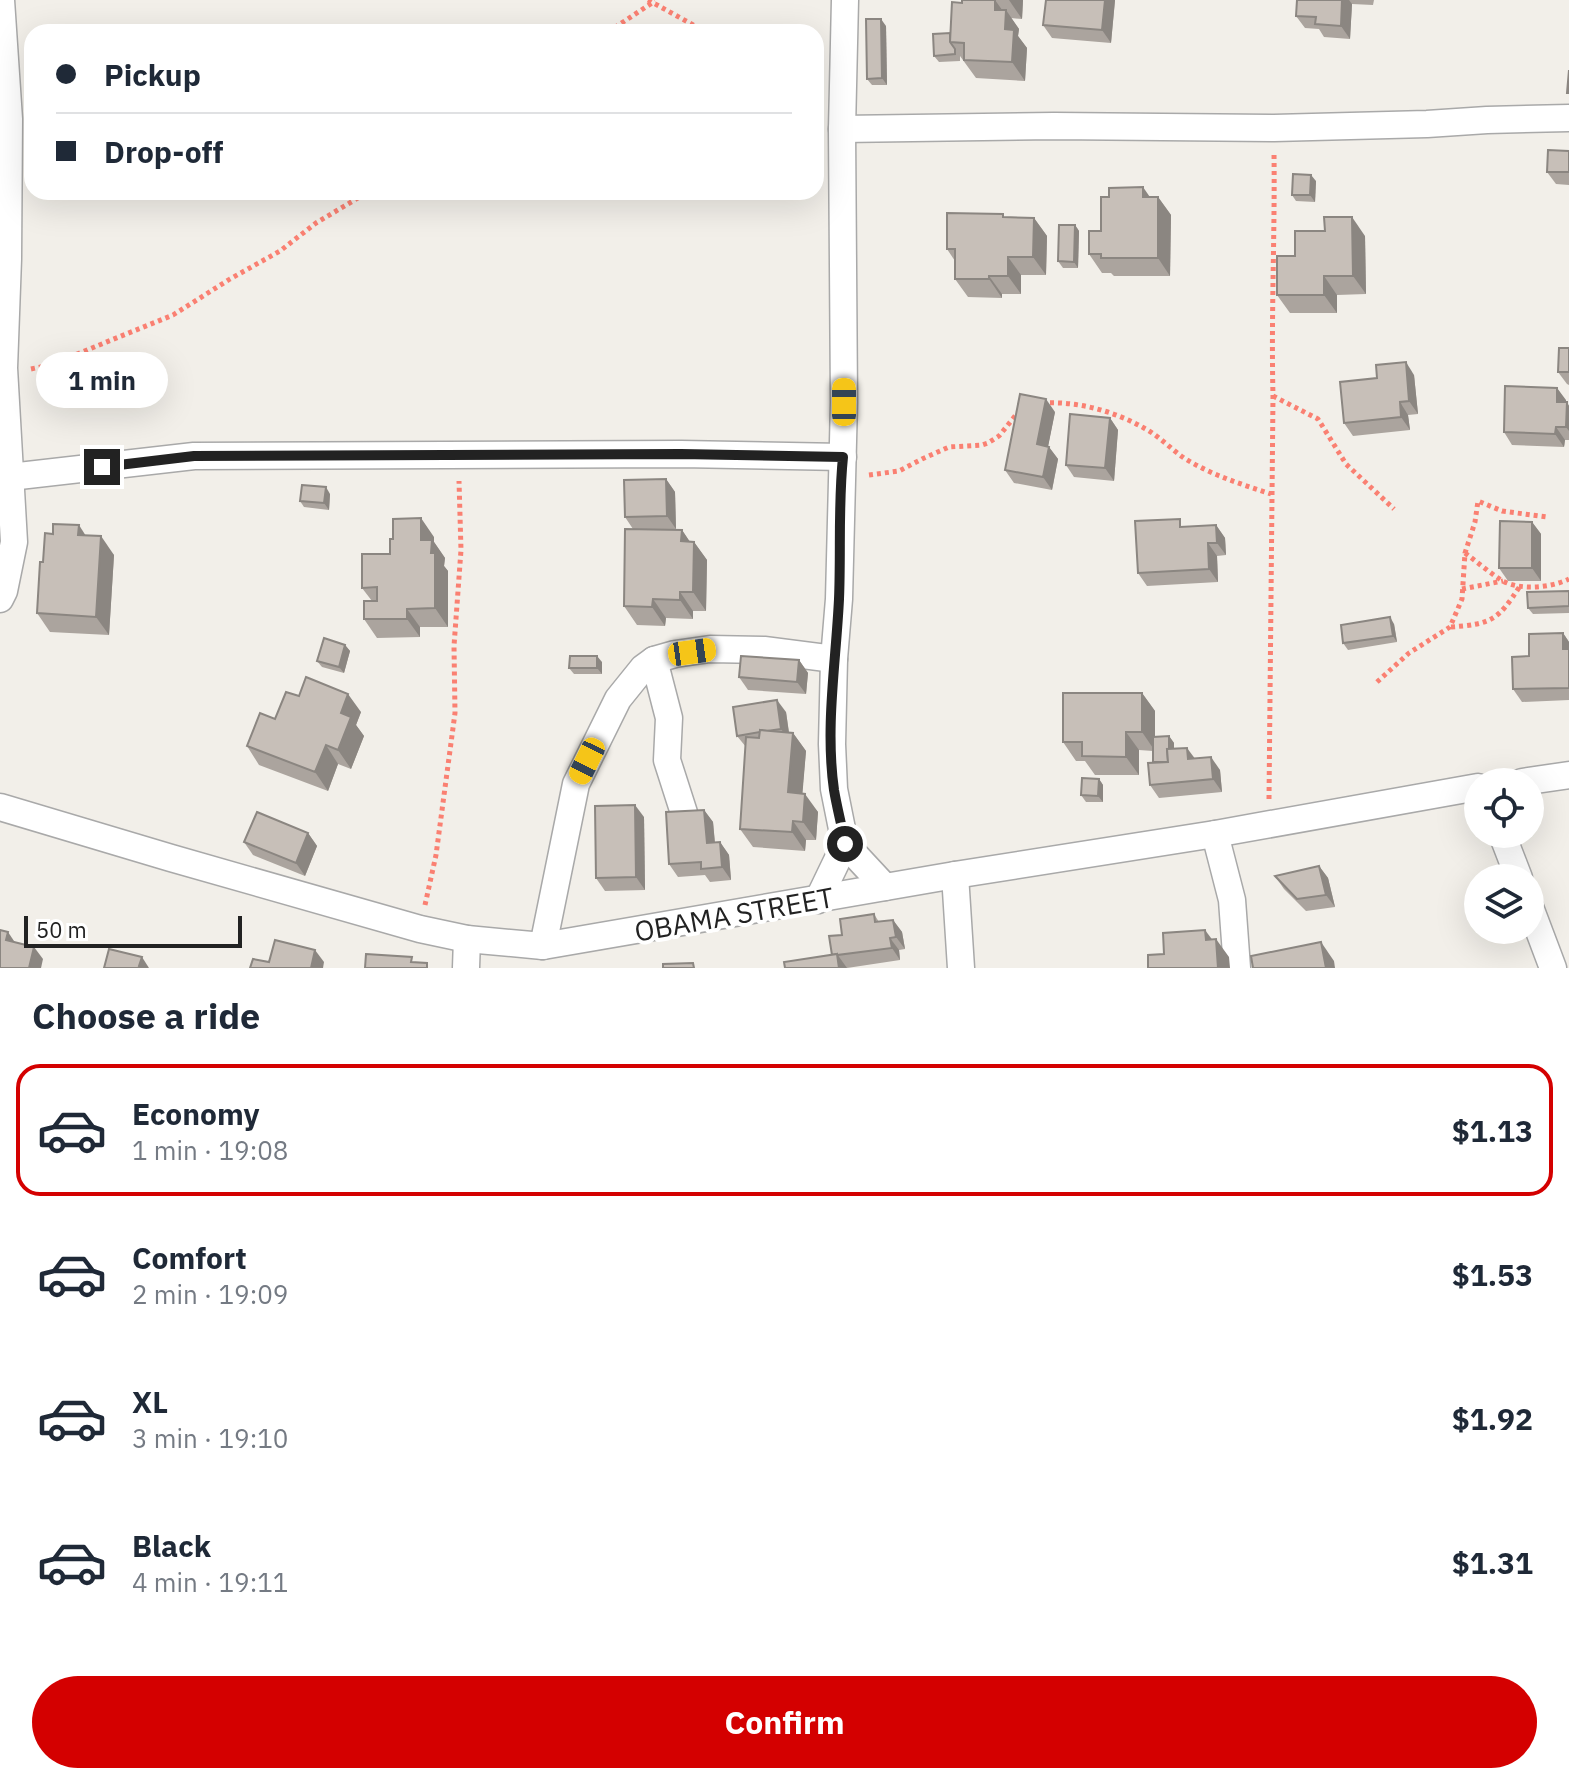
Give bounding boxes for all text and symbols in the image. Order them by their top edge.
text: Pickup [104,55,201,94]
text: Drop-off [104,132,223,171]
callout: 1 min [36,351,168,407]
text: 1 min [68,363,136,397]
car [832,378,856,426]
route end [84,449,120,485]
car [667,637,717,667]
car [566,734,608,788]
map controls [1464,768,1544,944]
button: locate [1464,768,1544,848]
route start [827,826,863,862]
button: layers [1464,864,1544,944]
street label: OBAMA STREET [632,878,836,950]
scale bar [24,912,242,948]
text: 50 m [36,915,87,944]
text: Choose a ride [32,992,260,1039]
icon: car [36,1094,108,1166]
text: Economy [132,1094,260,1133]
text: $1.13 [1452,1111,1533,1150]
text: 1 min · 19:08 [132,1133,288,1167]
icon: car [36,1238,108,1310]
text: Comfort [132,1238,247,1277]
text: $1.53 [1452,1255,1533,1294]
text: 2 min · 19:09 [132,1277,288,1311]
icon: car [36,1382,108,1454]
text: XL [132,1382,168,1421]
text: $1.92 [1452,1399,1533,1438]
text: 3 min · 19:10 [132,1421,288,1455]
icon: car [36,1526,108,1598]
text: Black [132,1526,211,1565]
text: $1.31 [1452,1543,1533,1582]
text: 4 min · 19:11 [132,1565,288,1599]
button: Confirm [32,1676,1537,1768]

